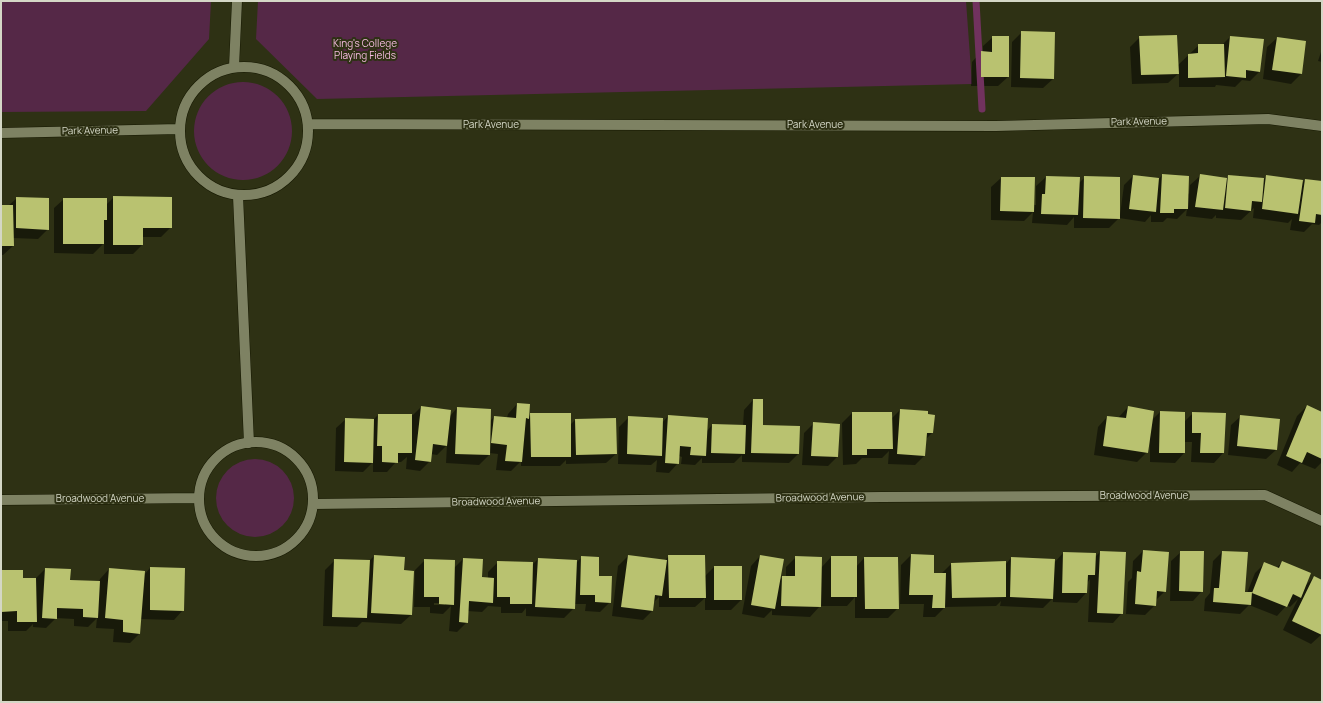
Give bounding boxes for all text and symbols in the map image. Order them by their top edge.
park label: King's College Playing Fields [333,38,397,62]
street label: Park Avenue [1111,116,1167,128]
street label: Park Avenue [463,119,519,131]
street label: Park Avenue [787,119,843,131]
street label: Park Avenue [62,125,118,137]
street label: Broadwood Avenue [1100,490,1188,502]
street label: Broadwood Avenue [776,491,864,505]
street label: Broadwood Avenue [56,493,144,505]
street label: Broadwood Avenue [452,495,540,509]

